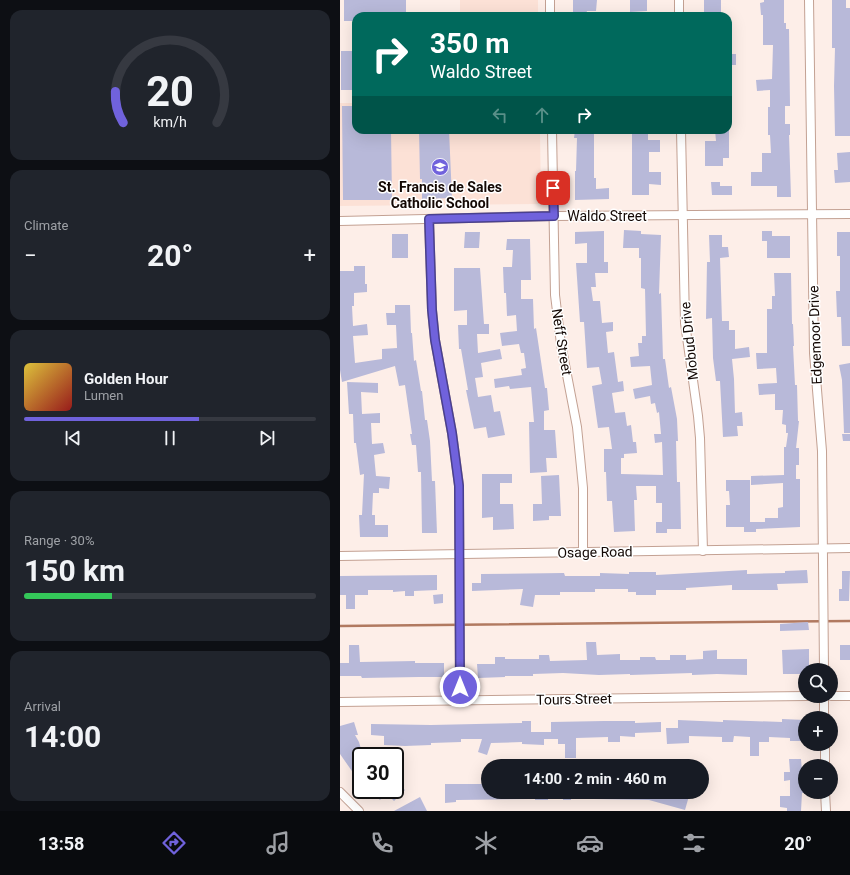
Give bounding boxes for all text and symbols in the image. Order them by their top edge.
text: 350 m [430,27,509,60]
icon: right [364,28,416,80]
text: Waldo Street [430,61,532,82]
text: 20 [146,67,194,116]
icon: left [489,104,511,126]
icon: ahead [531,104,553,126]
icon: right [573,104,595,126]
text: km/h [153,114,187,130]
school or university icon: St. Francis de Sales Catholic School [430,157,450,177]
pin [536,171,570,205]
icon: arrive [542,177,564,199]
place label: St. Francis de Sales Catholic School [378,179,502,211]
street label: Waldo Street [567,208,647,224]
text: Climate [24,218,68,233]
text: 20° [147,238,193,273]
text: − [24,243,37,268]
text: + [304,243,316,268]
street label: Edgemoor Drive [805,285,825,385]
street label: Mobud Drive [677,301,701,381]
street label: Neff Street [549,307,575,377]
text: Golden Hour [84,370,168,388]
text: Lumen [84,388,123,403]
icon: previous [62,427,84,449]
icon: pause [159,427,181,449]
icon: next [256,427,278,449]
text: Range · 30% [24,533,94,548]
street label: Osage Road [557,543,633,561]
text: 150 km [24,553,125,588]
map controls [798,663,838,799]
button: search [798,663,838,703]
position arrow [439,666,481,708]
street label: Tours Street [536,690,612,708]
text: Arrival [24,699,61,714]
button: + [798,711,838,751]
text: 14:00 [24,719,101,754]
speed limit sign: 30 [352,747,404,799]
button: − [798,759,838,799]
text: 14:00 · 2 min · 460 m [524,770,666,788]
icon: directions [160,829,188,857]
icon: music [264,829,292,857]
icon: phone [368,829,396,857]
icon: climate [472,829,500,857]
icon: car [576,829,604,857]
icon: filters [680,829,708,857]
text: 13:58 [38,833,84,854]
text: 20° [784,833,812,854]

